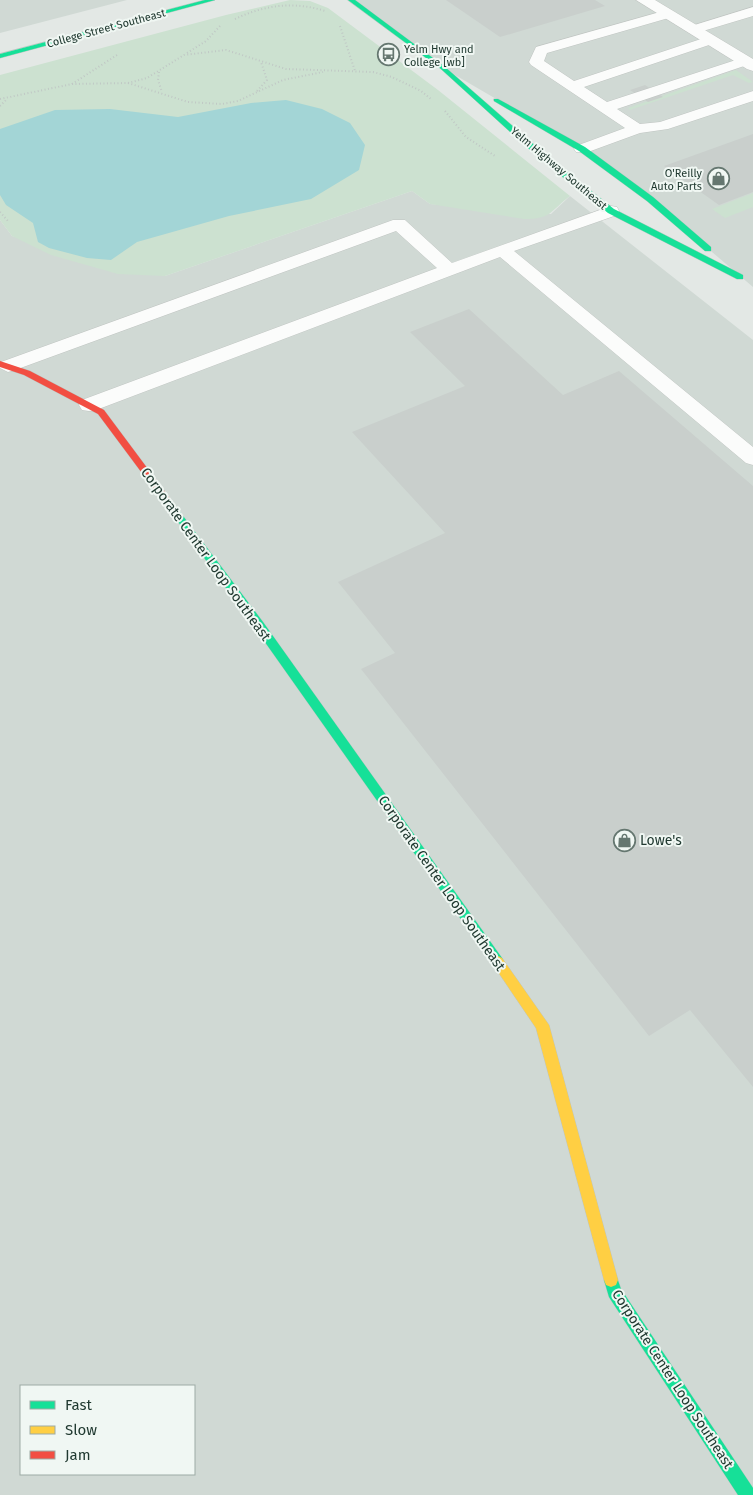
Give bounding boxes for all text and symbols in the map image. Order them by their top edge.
street label: College Street Southeast [45,6,167,51]
bus stop icon: Yelm Hwy and College [wb] [376,43,400,67]
place label: Yelm Hwy and College [wb] [404,43,474,69]
street label: Yelm Highway Southeast [508,124,609,212]
place label: O'Reilly Auto Parts [651,167,703,193]
shop icon: O'Reilly Auto Parts [706,167,730,191]
street label: Corporate Center Loop Southeast [137,464,275,645]
street label: Corporate Center Loop Southeast [374,792,509,975]
shop icon: Lowe's [612,828,636,852]
place label: Lowe's [640,832,682,849]
street label: Corporate Center Loop Southeast [608,1287,737,1473]
legend [20,1385,195,1475]
text: Fast [65,1396,92,1414]
text: Slow [65,1421,97,1439]
text: Jam [65,1446,91,1464]

